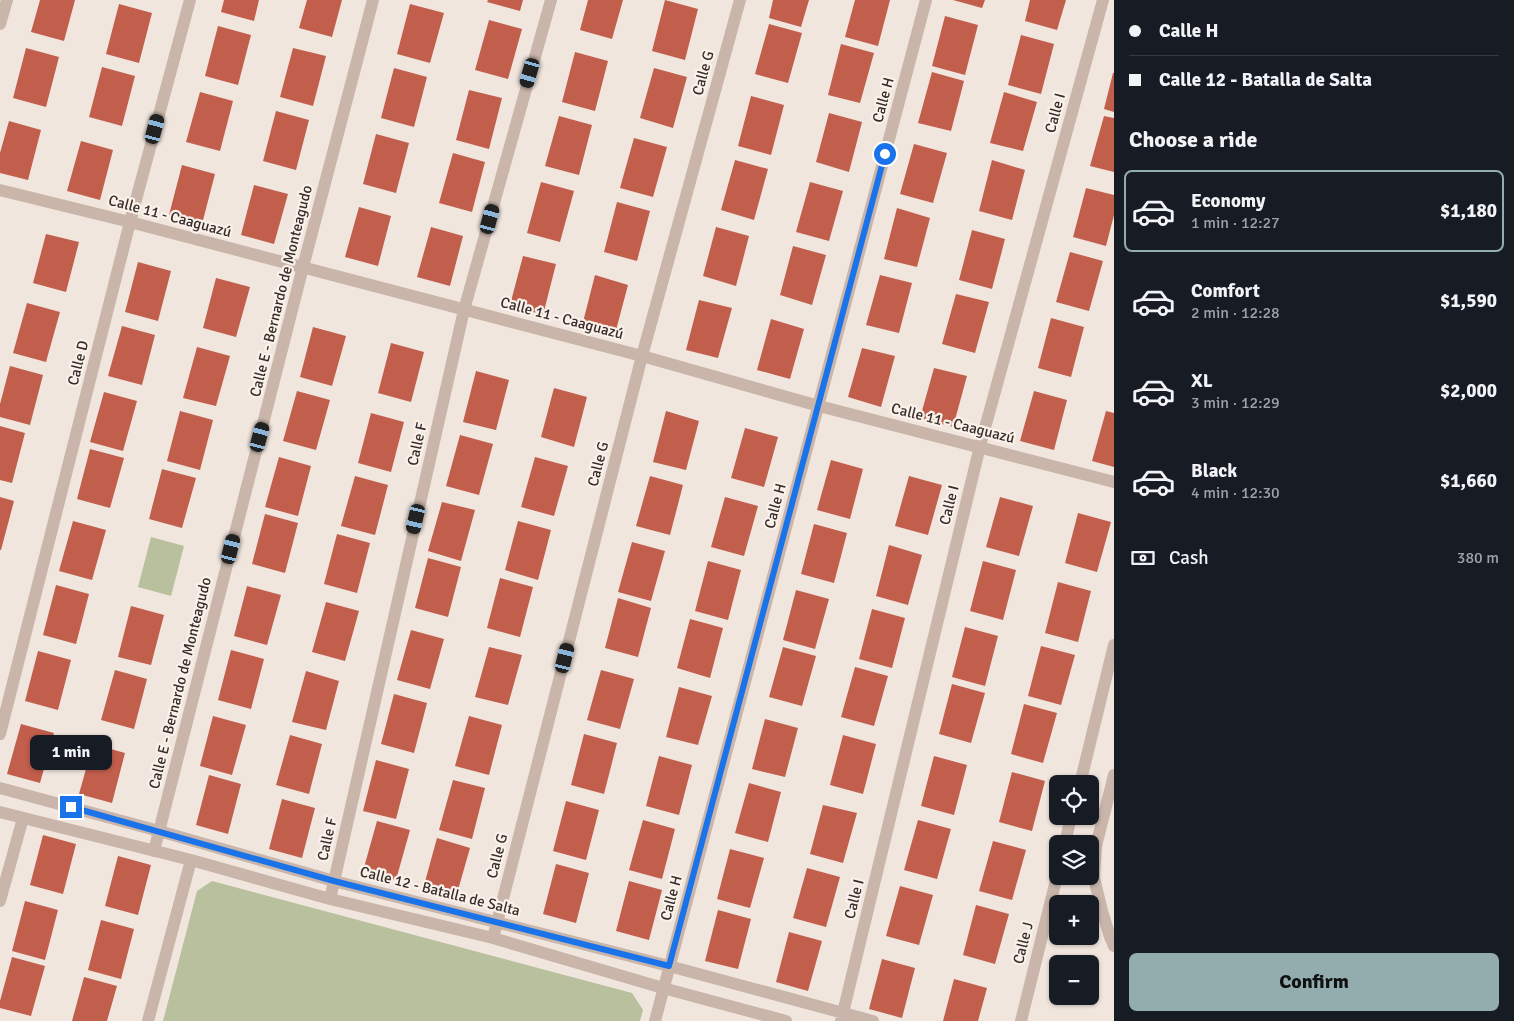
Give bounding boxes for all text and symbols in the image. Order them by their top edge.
text: Calle H [1159,19,1218,43]
street label: Calle G [688,49,718,97]
car [518,57,541,89]
text: Calle 12 - Batalla de Salta [1159,68,1372,92]
street label: Calle H [868,75,898,125]
street label: Calle I [1041,91,1069,135]
car [143,113,166,145]
text: Choose a ride [1129,126,1257,153]
route start [874,143,896,165]
street label: Calle E - Bernardo de Monteagudo [246,183,316,399]
icon: car [1131,189,1176,234]
text: Economy [1191,189,1265,213]
street label: Calle 11 - Caaguazú [107,191,233,241]
text: $1,180 [1440,199,1497,223]
car [478,203,501,235]
text: 1 min · 12:27 [1191,213,1280,233]
icon: car [1131,279,1176,324]
text: Comfort [1191,279,1260,303]
text: $1,590 [1440,289,1497,313]
street label: Calle 11 - Caaguazú [499,293,625,343]
text: 2 min · 12:28 [1191,303,1280,323]
street label: Calle D [64,339,92,387]
icon: car [1131,369,1176,414]
text: XL [1191,369,1213,393]
text: $2,000 [1440,379,1497,403]
text: 3 min · 12:29 [1191,393,1280,413]
street label: Calle 11 - Caaguazú [889,399,1017,447]
car [248,421,271,453]
street label: Calle F [403,421,431,467]
street label: Calle G [584,440,612,488]
icon: car [1131,459,1176,504]
text: Black [1191,459,1237,483]
text: $1,660 [1440,469,1497,493]
street label: Calle H [760,481,790,531]
street label: Calle I [935,483,963,527]
text: 4 min · 12:30 [1191,483,1280,503]
car [405,503,426,535]
car [220,533,241,565]
icon: cash [1129,544,1157,572]
text: Cash [1169,546,1209,570]
text: 380 m [1457,548,1499,568]
street label: Calle E - Bernardo de Monteagudo [145,575,215,791]
car [554,642,575,674]
callout: 1 min [30,734,112,770]
text: 1 min [52,742,90,762]
map controls [1049,775,1099,1005]
button: locate [1049,775,1099,825]
route end [60,796,82,818]
street label: Calle F [313,816,341,862]
street label: Calle G [483,832,511,880]
button: layers [1049,835,1099,885]
street label: Calle 12 - Batalla de Salta [358,862,522,920]
street label: Calle H [656,873,686,923]
street label: Calle I [840,877,868,921]
button: + [1049,895,1099,945]
street label: Calle J [1009,920,1037,966]
button: Confirm [1129,953,1499,1011]
button: − [1049,955,1099,1005]

